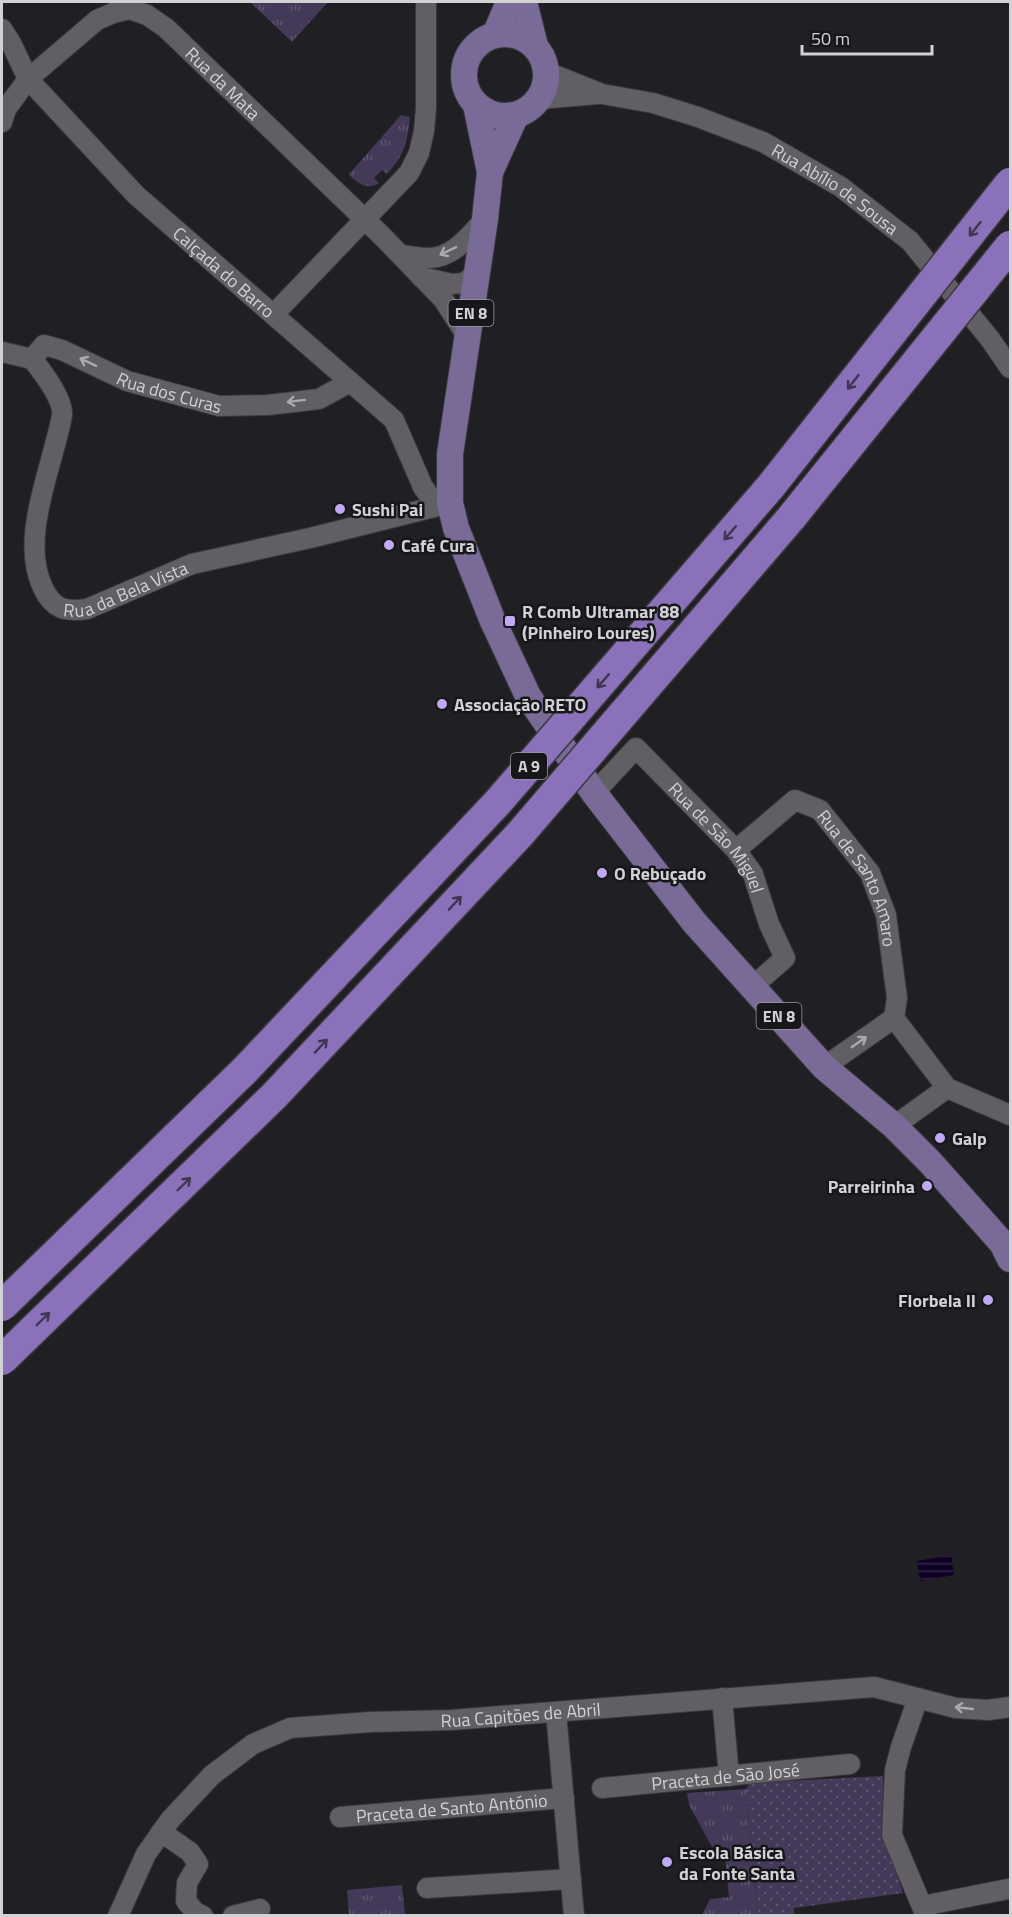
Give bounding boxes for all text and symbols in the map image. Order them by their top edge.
scale bar [802,18,932,56]
text: 50 m [811,25,850,52]
street label: Rua da Mata [179,40,267,126]
street label: Rua Abílio de Sousa [767,136,905,241]
street label: Calçada do Barro [167,220,281,324]
one-way arrow [968,221,981,237]
one-way arrow [440,246,458,258]
road number: EN 8 [448,300,494,326]
one-way arrow [79,356,97,368]
street label: Rua dos Curas [112,365,225,420]
one-way arrow [847,374,860,390]
one-way arrow [287,396,306,407]
place label: Sushi Pai [352,496,423,523]
marker: Sushi Pai [333,502,347,516]
one-way arrow [723,525,737,540]
place label: Café Cura [401,532,475,559]
marker: Café Cura [382,538,396,552]
street label: Rua da Bela Vista [62,554,192,624]
place label: R Comb Ultramar 88 (Pinheiro Loures) [522,598,679,646]
marker: R Comb Ultramar 88 (Pinheiro Loures) [503,614,517,628]
one-way arrow [596,673,610,688]
place label: Associação RETO [454,691,586,718]
marker: Associação RETO [435,697,449,711]
road number: A 9 [511,753,547,779]
street label: Rua de São Miguel [662,775,772,896]
street label: Rua de Santo Amaro [811,803,904,948]
place label: O Rebuçado [614,860,706,887]
marker: O Rebuçado [595,866,609,880]
one-way arrow [448,896,462,911]
road number: EN 8 [756,1003,802,1029]
one-way arrow [850,1036,867,1048]
one-way arrow [314,1038,328,1053]
place label: Galp [952,1125,987,1152]
marker: Galp [933,1131,947,1145]
place label: Parreirinha [828,1173,915,1200]
one-way arrow [176,1176,191,1191]
marker: Parreirinha [920,1179,934,1193]
place label: Florbela II [898,1287,976,1314]
marker: Florbela II [981,1293,995,1307]
one-way arrow [36,1312,51,1326]
street label: Rua Capitões de Abril [440,1695,602,1734]
one-way arrow [954,1702,974,1713]
street label: Praceta de São José [650,1755,801,1797]
street label: Praceta de Santo António [355,1786,549,1829]
place label: Escola Básica da Fonte Santa [679,1839,795,1887]
marker: Escola Básica da Fonte Santa [660,1855,674,1869]

